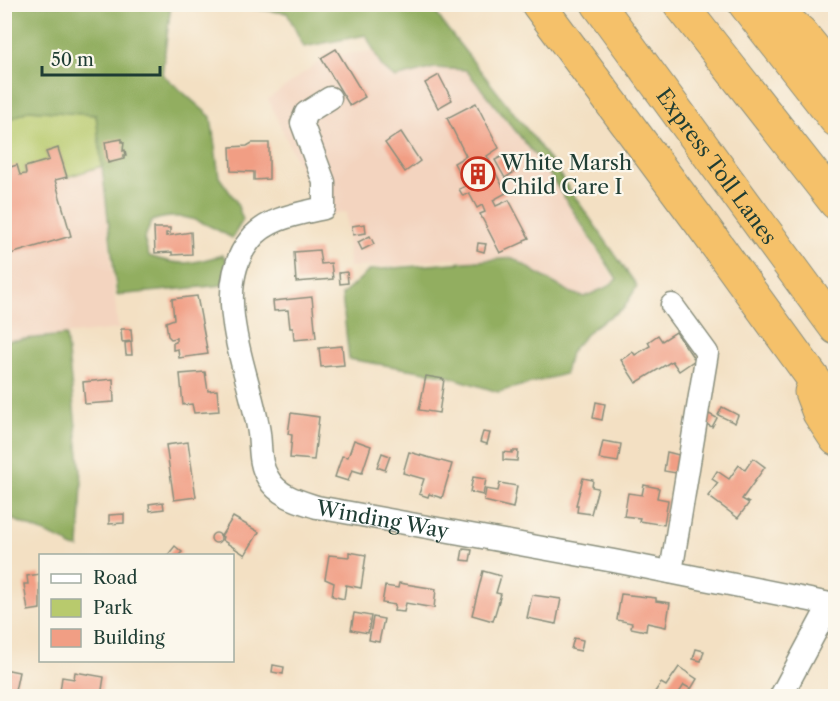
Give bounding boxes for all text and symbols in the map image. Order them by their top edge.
scale bar [42,39,160,77]
text: 50 m [51,49,94,71]
street label: Express Toll Lanes [652,83,782,249]
place label: White Marsh Child Care I [500,150,632,199]
building icon: White Marsh Child Care I [460,156,496,192]
street label: Winding Way [313,494,451,543]
legend [39,554,234,662]
text: Road [93,567,138,589]
text: Park [93,597,134,619]
text: Building [93,627,165,649]

